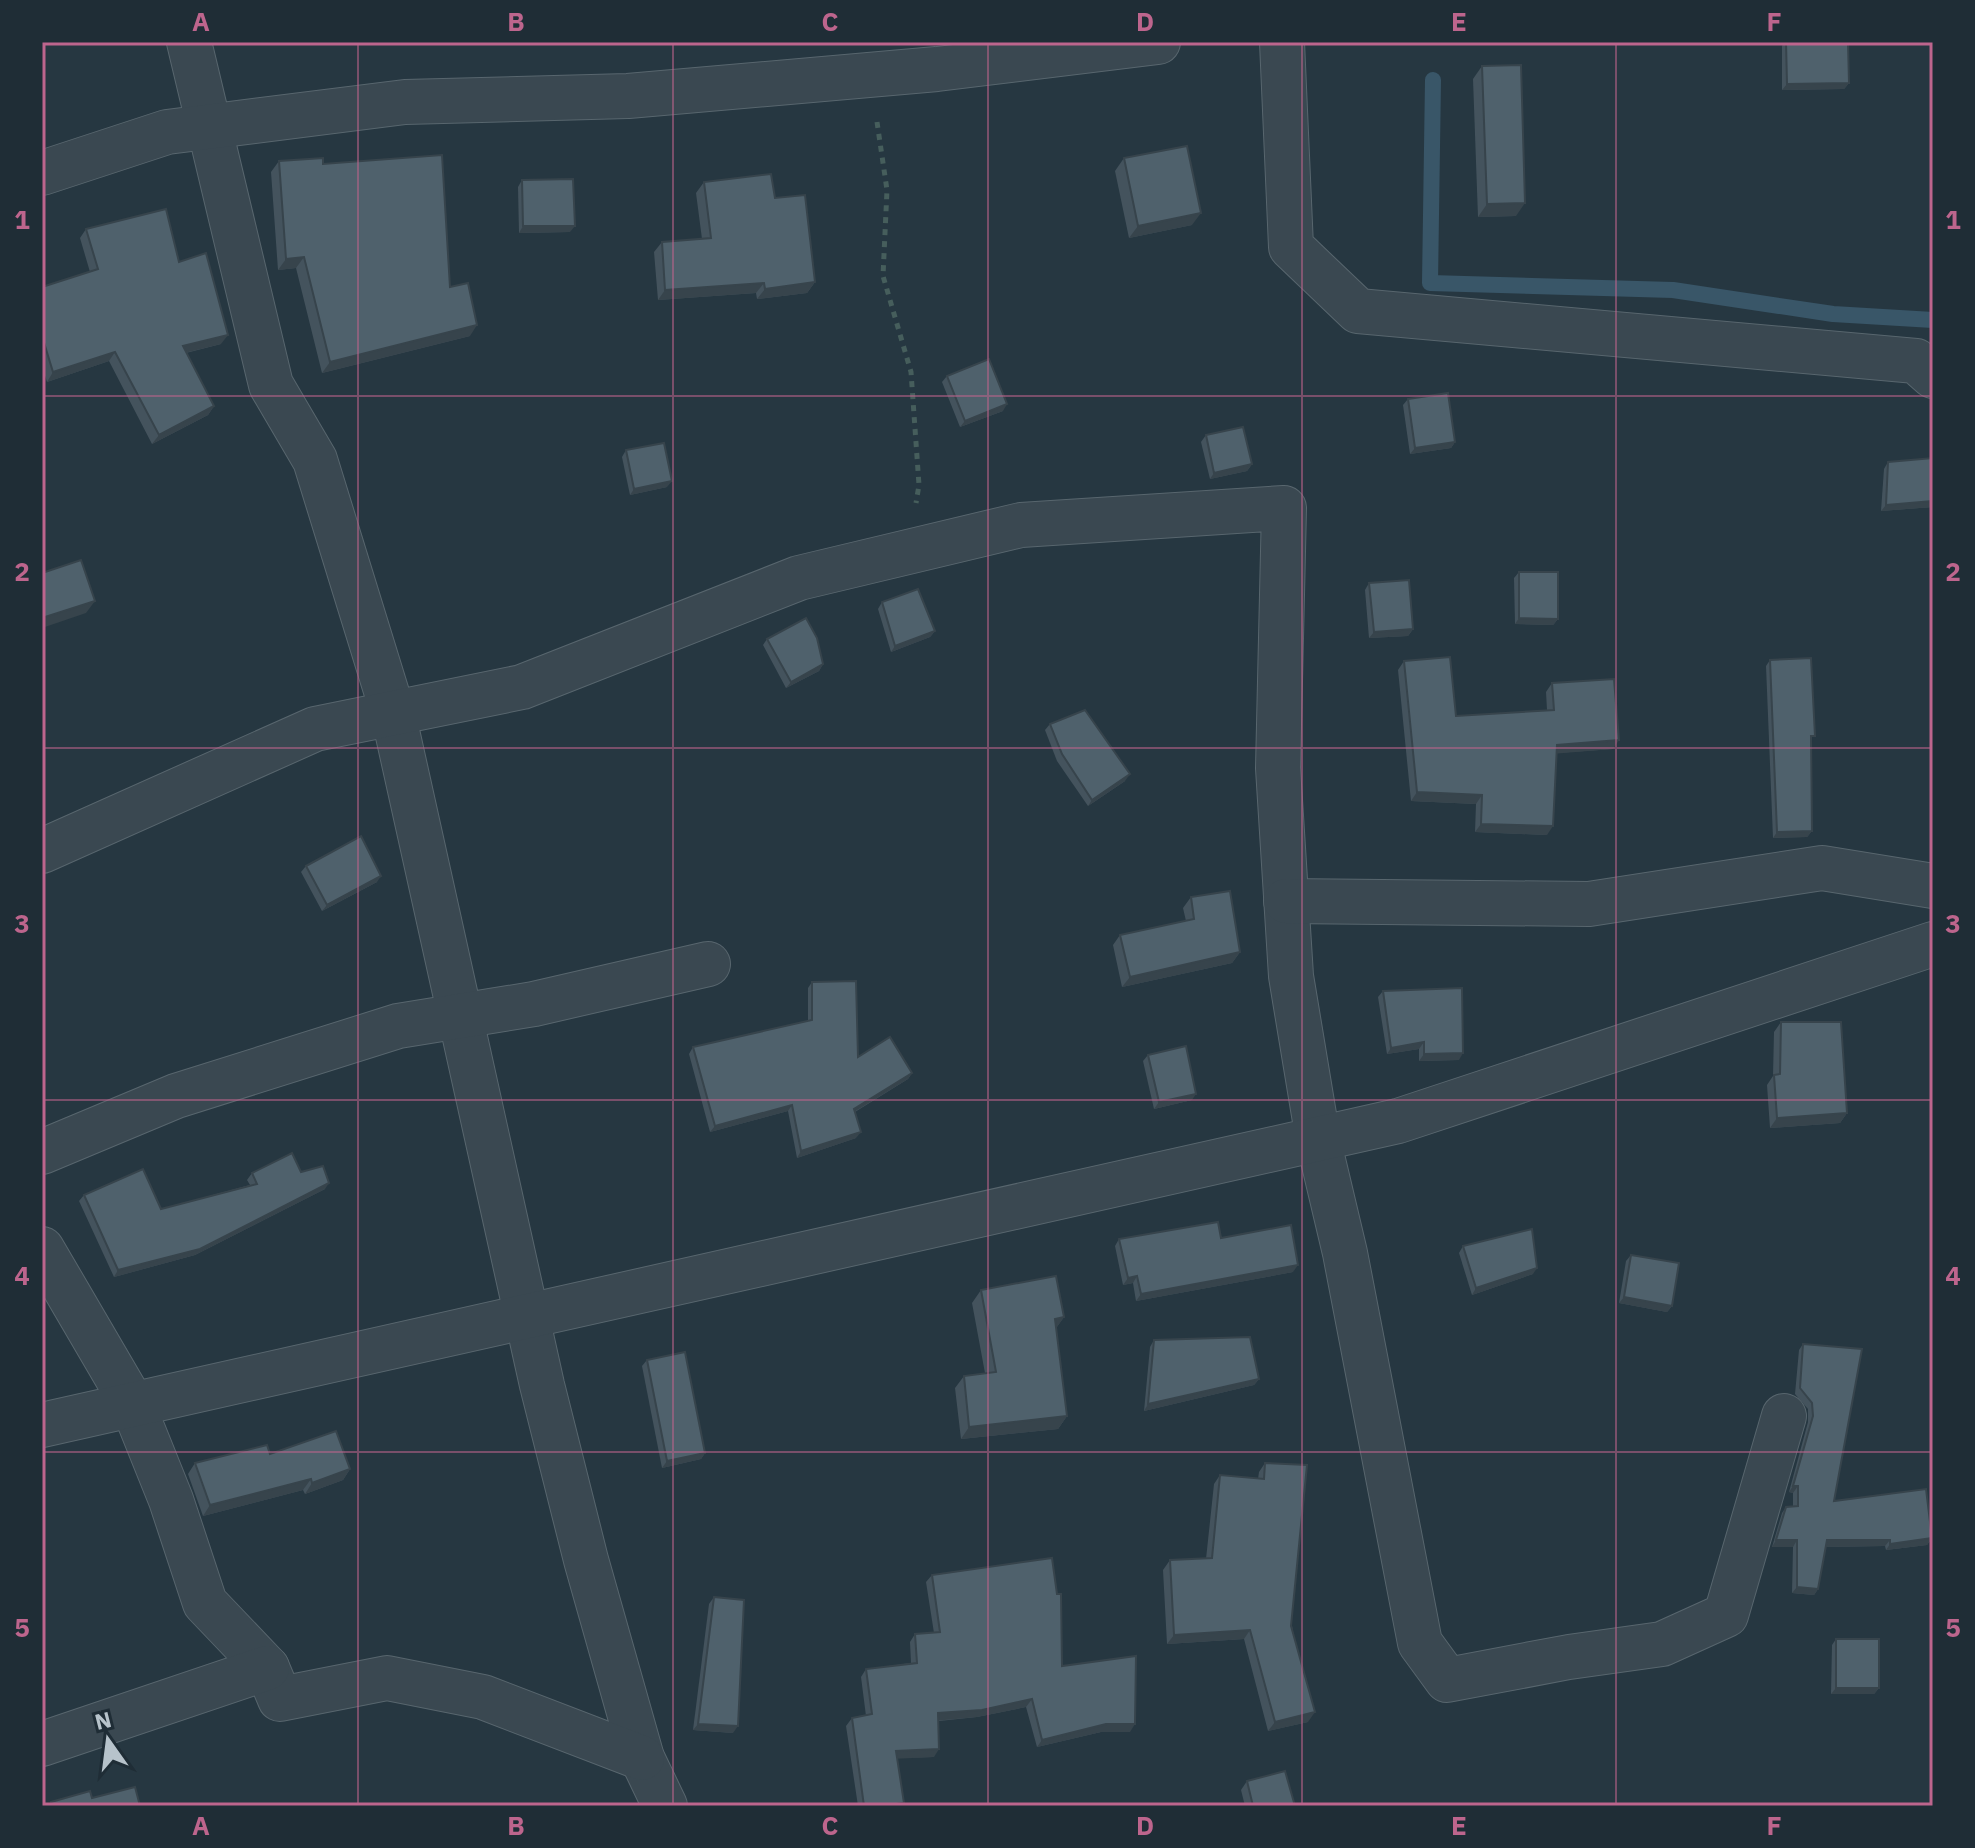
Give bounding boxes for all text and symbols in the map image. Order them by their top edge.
text: A [192,4,210,38]
text: B [507,4,525,38]
text: C [822,4,839,38]
text: D [1136,4,1154,38]
text: E [1451,4,1467,38]
text: F [1766,4,1782,38]
text: 1 [14,202,30,236]
text: 1 [1945,202,1961,236]
text: 2 [14,554,30,588]
text: 2 [1945,554,1961,588]
text: 3 [14,906,30,940]
text: 3 [1945,906,1961,940]
text: 4 [14,1258,30,1292]
text: 4 [1945,1258,1961,1292]
text: 5 [14,1610,30,1644]
text: 5 [1945,1610,1961,1644]
north arrow [68,1700,148,1780]
text: N [92,1704,114,1736]
text: A [192,1808,210,1842]
text: B [507,1808,525,1842]
text: C [822,1808,839,1842]
text: D [1136,1808,1154,1842]
text: E [1451,1808,1467,1842]
text: F [1766,1808,1782,1842]

